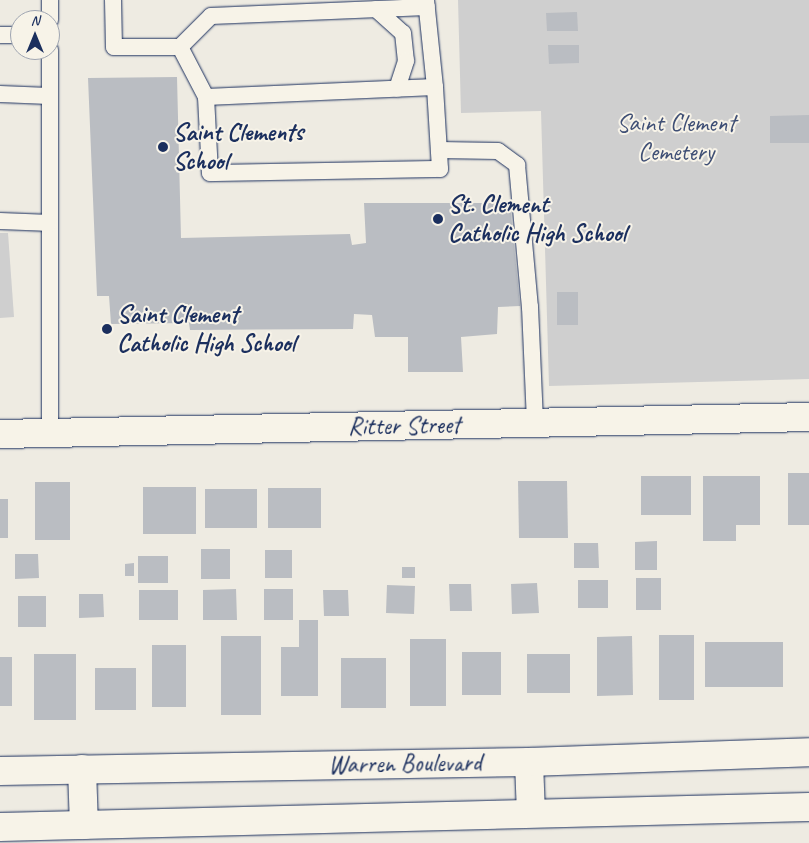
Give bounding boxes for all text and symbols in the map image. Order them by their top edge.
north arrow [10,10,60,60]
text: N [31,12,39,29]
park label: Saint Clement Cemetery [616,109,736,168]
place label: Saint Clements School [173,118,304,177]
marker: Saint Clements School [157,141,169,153]
place label: St. Clement Catholic High School [448,190,626,249]
marker: St. Clement Catholic High School [432,213,444,225]
place label: Saint Clement Catholic High School [117,300,295,359]
marker: Saint Clement Catholic High School [101,323,113,335]
street label: Ritter Street [348,410,460,442]
street label: Warren Boulevard [328,748,482,780]

